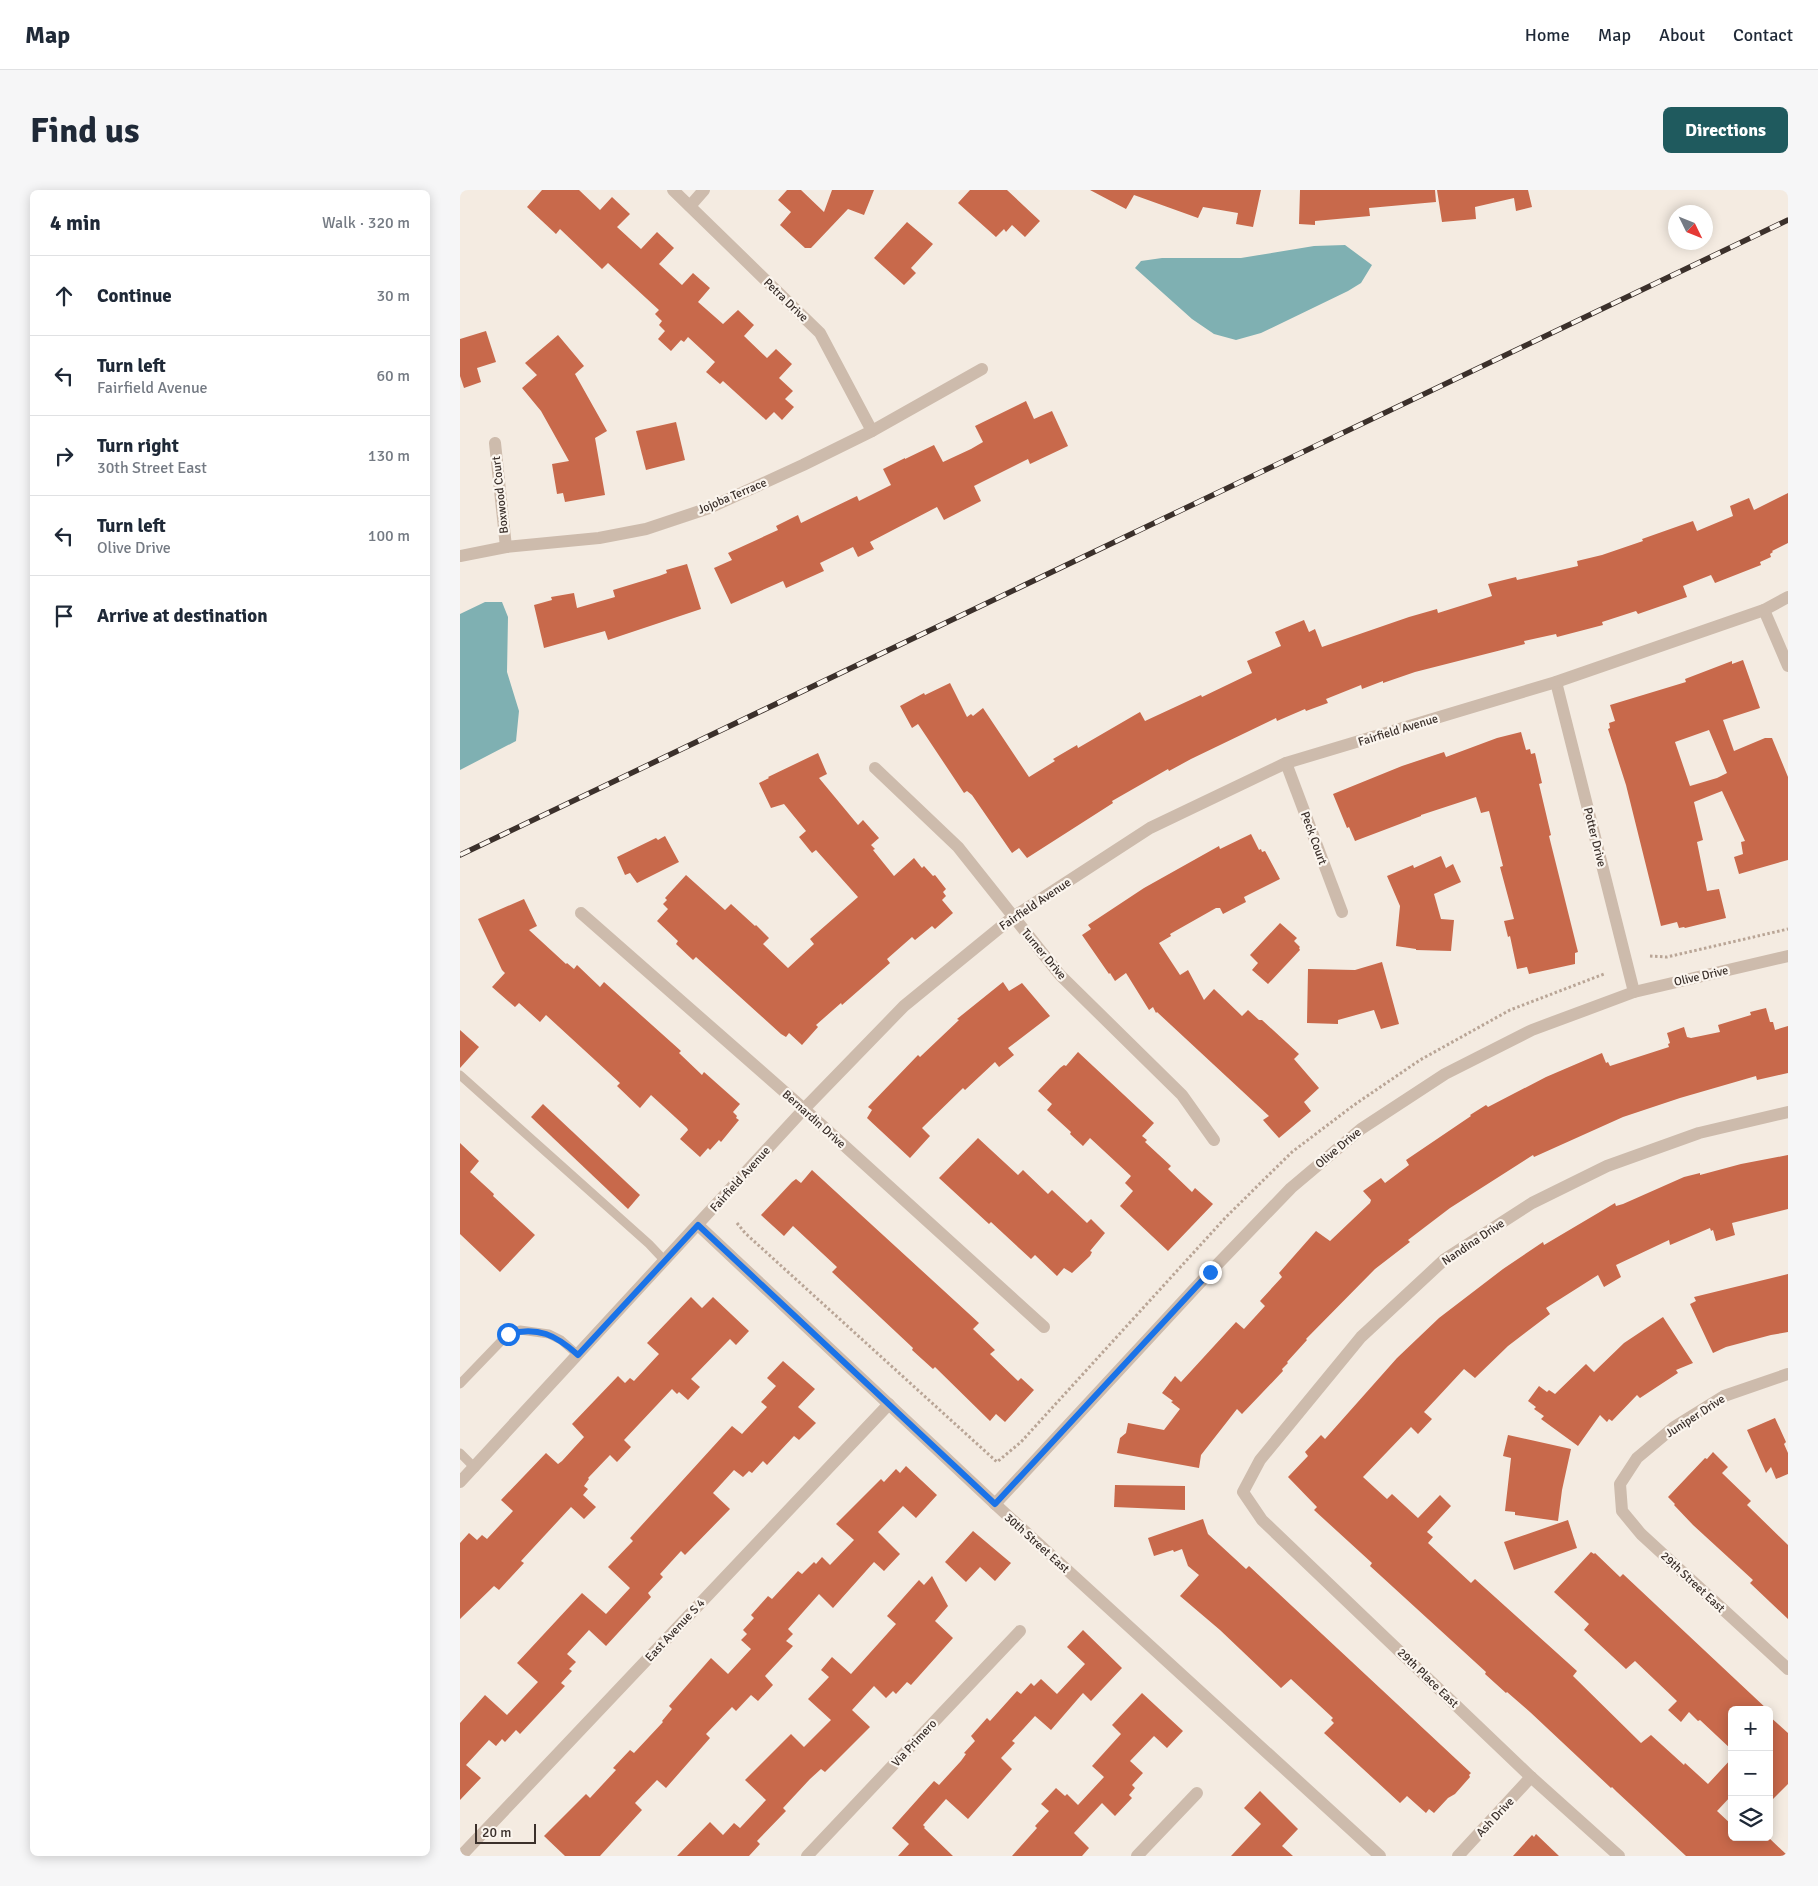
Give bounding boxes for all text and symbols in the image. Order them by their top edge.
text: Map [25,20,70,50]
text: Home [1525,24,1570,46]
text: Map [1598,24,1631,46]
text: About [1659,24,1705,46]
text: Contact [1733,24,1793,46]
button: Directions [1663,107,1788,153]
text: Find us [30,109,140,152]
north arrow [1668,205,1713,250]
text: 4 min [50,210,101,236]
text: Walk · 320 m [322,213,410,233]
street label: Petra Drive [760,275,811,325]
icon: ahead [50,282,78,310]
text: Continue [97,284,172,308]
text: 30 m [376,286,410,306]
text: Turn left [97,354,166,378]
icon: left [50,362,78,390]
text: 60 m [376,366,410,386]
text: Fairfield Avenue [97,378,208,398]
text: Turn right [97,434,179,458]
icon: right [50,442,78,470]
text: 130 m [368,446,410,466]
street label: Boxwood Court [489,456,512,534]
text: 30th Street East [97,458,207,478]
street label: Jojoba Terrace [695,475,769,518]
text: Turn left [97,514,166,538]
icon: left [50,522,78,550]
text: 100 m [368,526,410,546]
text: Olive Drive [97,538,171,558]
icon: arrive [50,602,78,630]
text: Arrive at destination [97,604,268,628]
street label: Fairfield Avenue [1356,711,1440,750]
street label: Potter Drive [1580,806,1609,868]
street label: Peck Court [1297,809,1330,867]
street label: Fairfield Avenue [997,875,1074,934]
street label: Turner Drive [1018,926,1069,983]
street label: Olive Drive [1672,963,1730,990]
street label: Bernardin Drive [779,1087,848,1152]
street label: Olive Drive [1312,1125,1364,1172]
street label: Fairfield Avenue [707,1143,774,1215]
street label: Nandina Drive [1439,1216,1508,1269]
route end [1199,1261,1222,1284]
route start [497,1323,520,1346]
street label: Juniper Drive [1663,1392,1728,1441]
street label: 30th Street East [1001,1510,1072,1577]
street label: 29th Street East [1657,1549,1728,1616]
street label: East Avenue S 4 [642,1595,709,1665]
street label: 29th Place East [1394,1645,1461,1711]
map controls [1728,1706,1773,1841]
button: + [1728,1706,1773,1751]
street label: Via Primero [889,1717,940,1770]
button: − [1728,1751,1773,1796]
street label: Ash Drive [1473,1794,1517,1840]
button: layers [1728,1796,1773,1841]
scale bar [475,1821,536,1844]
text: 20 m [482,1824,511,1841]

